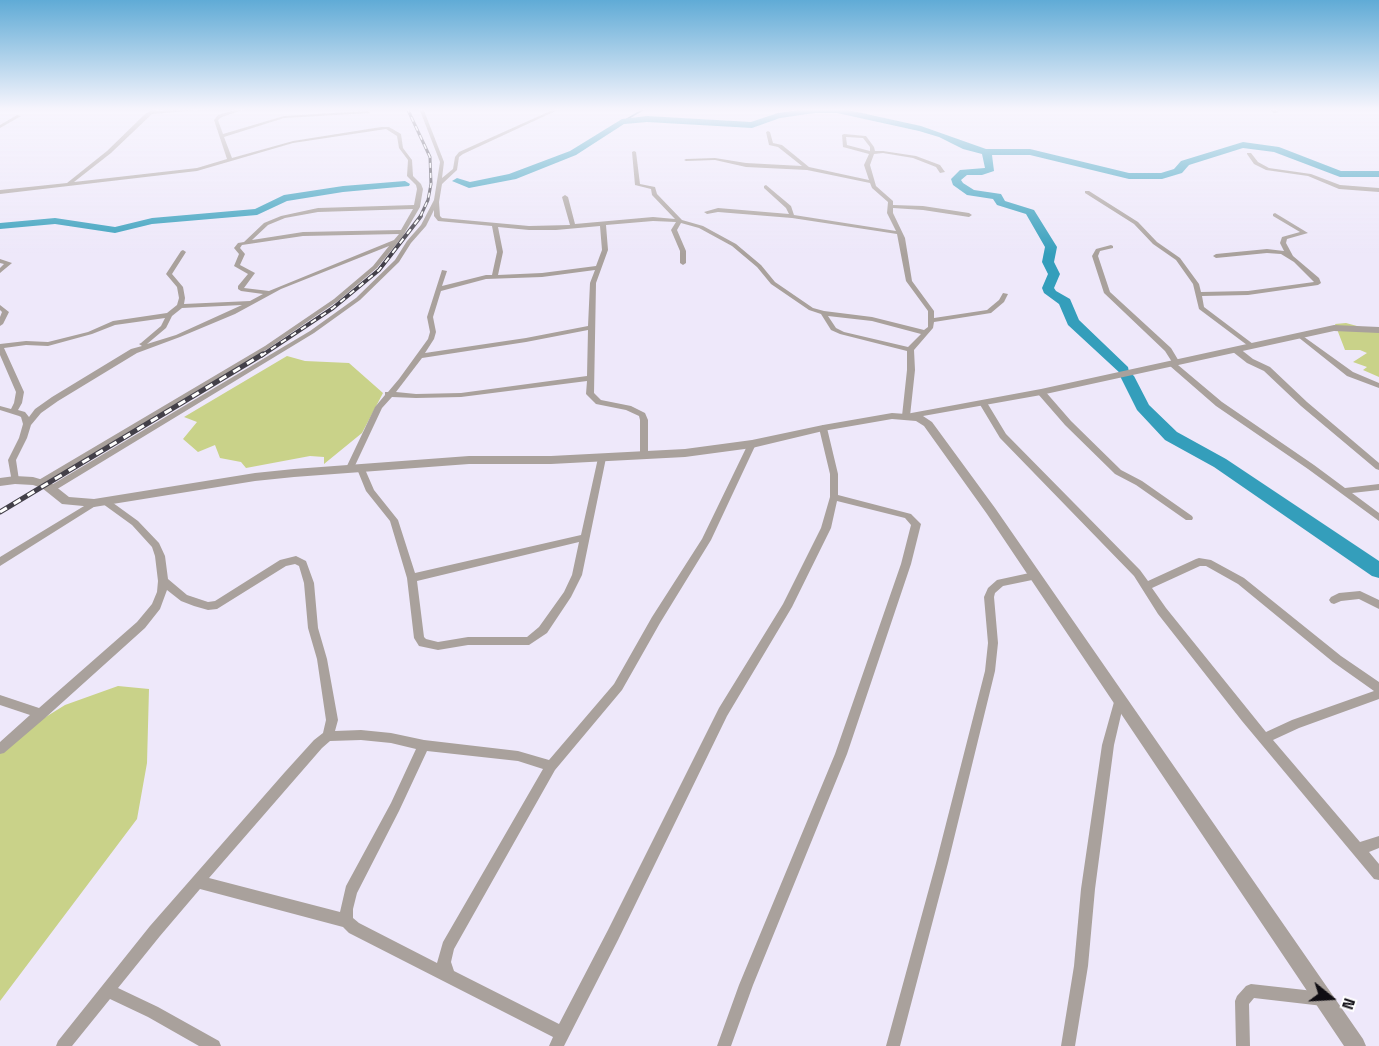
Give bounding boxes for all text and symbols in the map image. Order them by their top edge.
north arrow [1301,968,1361,1028]
text: N [1337,995,1360,1012]

